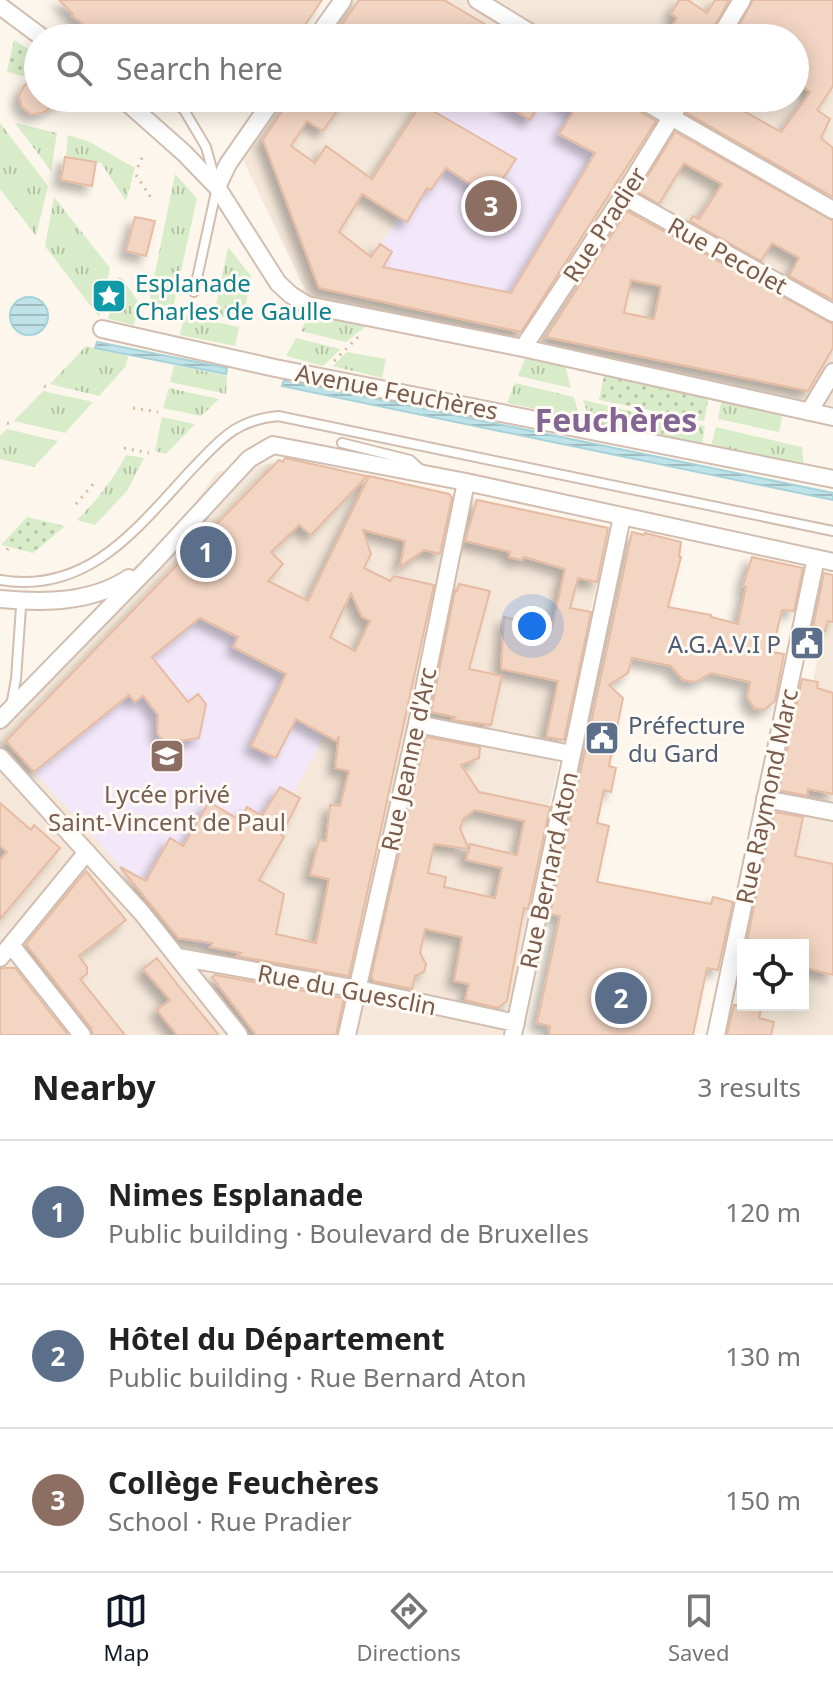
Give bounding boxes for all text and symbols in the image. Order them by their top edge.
search box [24,24,809,112]
icon: search [52,46,96,90]
text: Search here [116,48,283,89]
street label: Rue Pradier [554,160,654,288]
pin: 3 [465,176,517,236]
street label: Rue Pecolet [662,209,794,302]
place label: Esplanade Charles de Gaulle [135,266,332,327]
place icon: Esplanade Charles de Gaulle [90,277,128,315]
street label: Avenue Feuchères [293,355,501,427]
district label: Feuchères [535,398,697,441]
pin: 1 [180,522,232,582]
your location [512,606,552,646]
public building icon: A.G.A.V.I P [788,624,826,662]
place label: A.G.A.V.I P [668,627,781,660]
street label: Rue Jeanne d'Arc [372,664,444,854]
street label: Rue Raymond Marc [727,685,805,907]
place label: Préfecture du Gard [628,708,745,769]
public building icon: Préfecture du Gard [583,719,621,757]
school or university icon: Lycée privé Saint-Vincent de Paul [148,737,186,775]
street label: Rue Bernard Aton [511,768,585,972]
place label: Lycée privé Saint-Vincent de Paul [48,777,286,838]
map controls [737,939,809,1011]
button: locate [737,939,809,1011]
street label: Rue du Guesclin [255,955,439,1023]
pin: 2 [595,968,647,1028]
text: Nearby [32,1064,156,1110]
text: 3 results [697,1069,801,1105]
text: Nimes Esplanade [108,1174,363,1215]
text: 1 [51,1194,65,1230]
text: 120 m [725,1194,801,1230]
text: Public building · Boulevard de Bruxelles [108,1215,589,1251]
text: Hôtel du Département [108,1318,444,1359]
text: 2 [51,1338,65,1374]
text: 130 m [725,1338,801,1374]
text: Public building · Rue Bernard Aton [108,1359,527,1395]
text: Collège Feuchères [108,1462,379,1503]
text: 3 [51,1482,65,1518]
text: 150 m [725,1482,801,1518]
text: School · Rue Pradier [108,1503,352,1539]
tab: Map [104,1589,149,1667]
tab: Directions [356,1589,461,1667]
tab: Saved [668,1589,729,1667]

